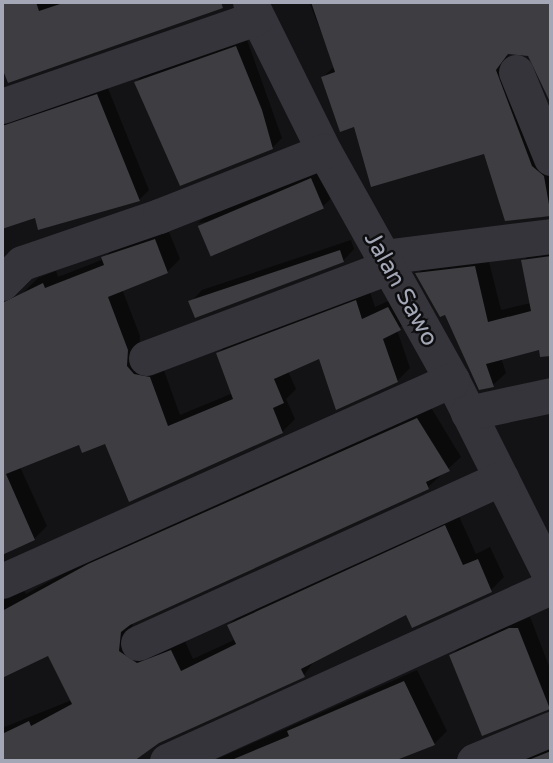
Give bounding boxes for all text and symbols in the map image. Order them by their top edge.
street label: Jalan Sawo [358,227,444,351]

